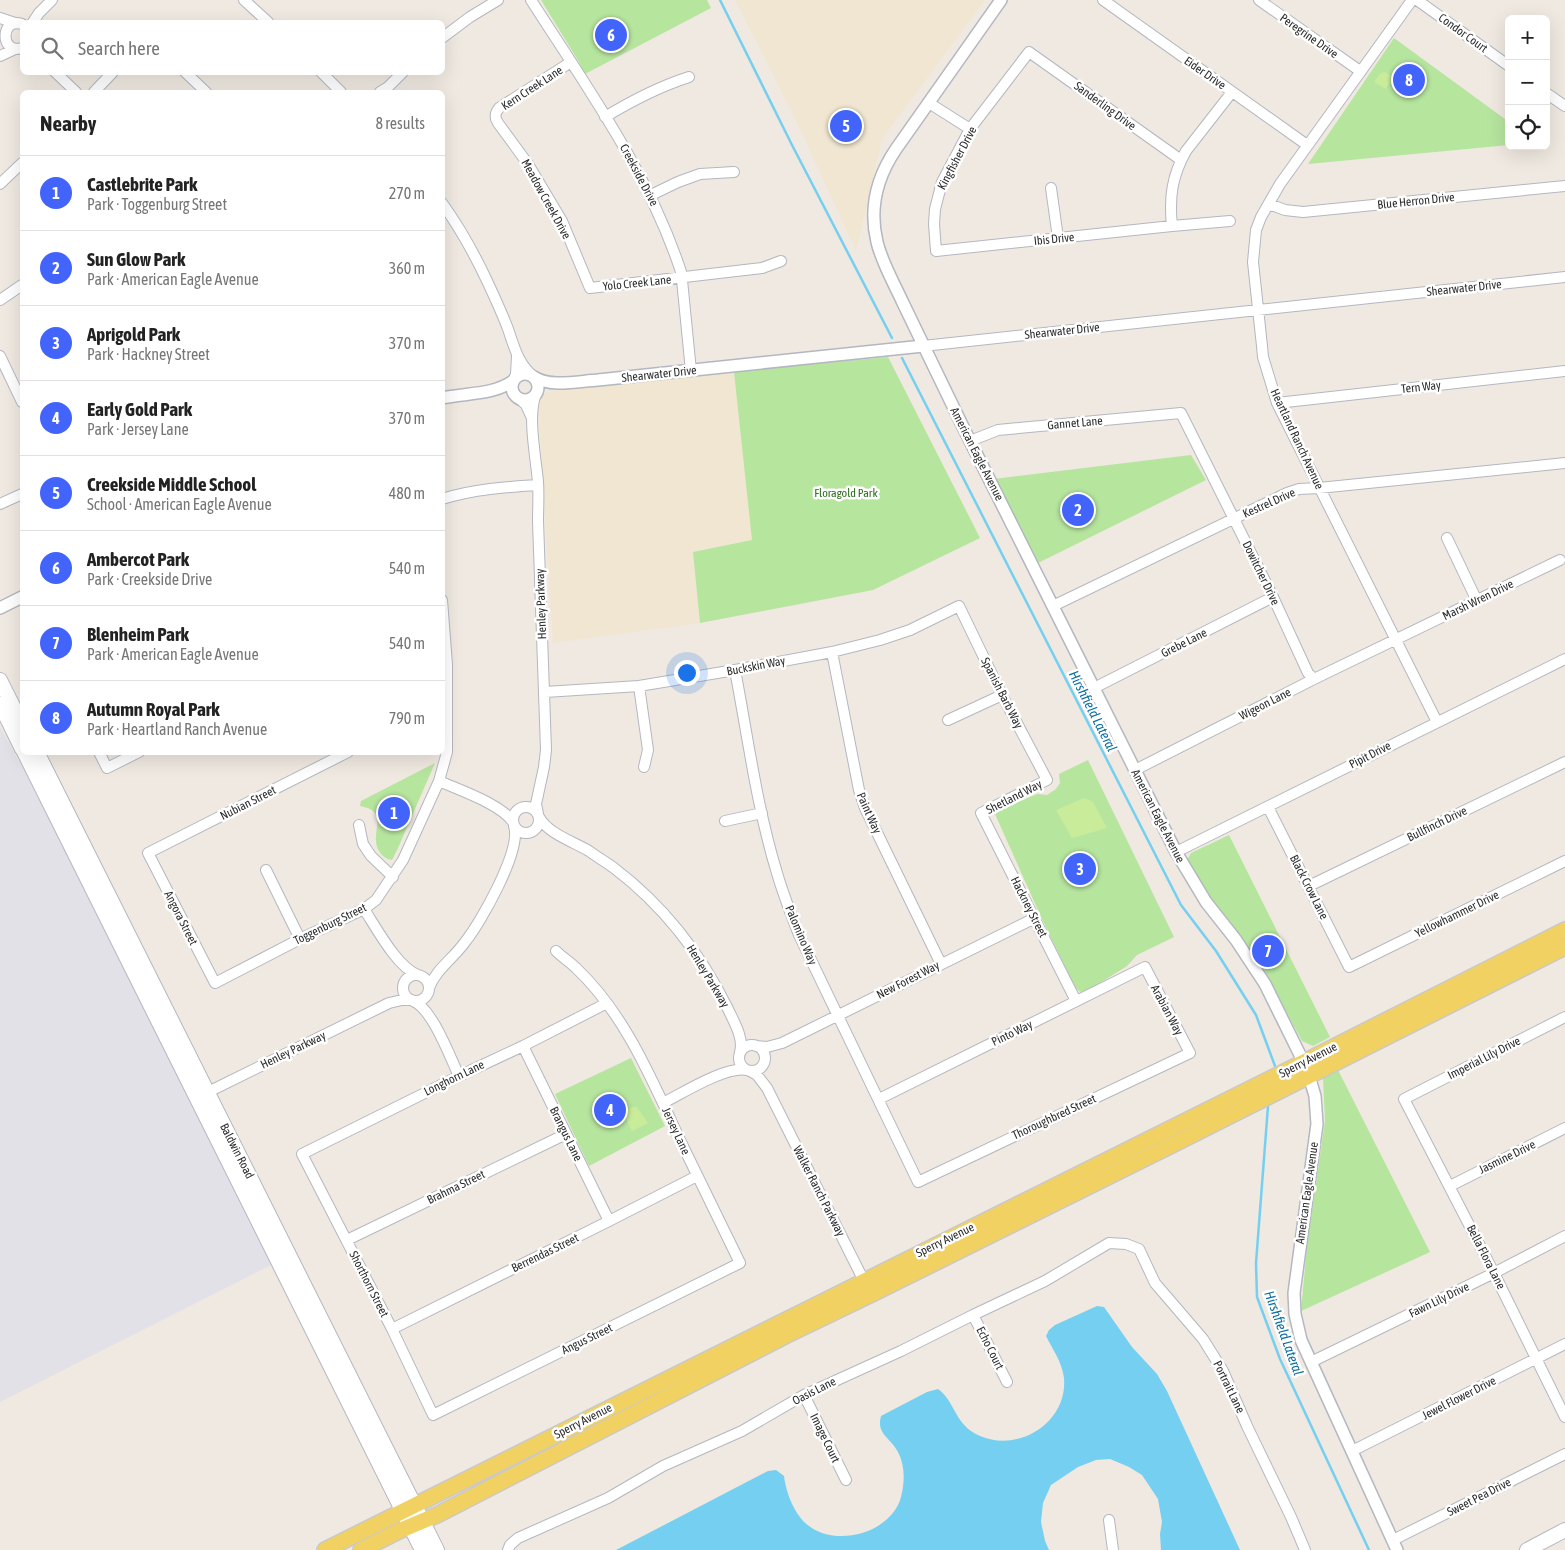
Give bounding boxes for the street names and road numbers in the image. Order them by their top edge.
street label: Peregrine Drive [1277,11,1341,61]
street label: Condor Court [1436,11,1491,56]
street label: Eider Drive [1182,54,1228,92]
street label: Kern Creek Lane [499,63,565,113]
street label: Sanderling Drive [1071,79,1139,133]
street label: Kingfisher Drive [934,124,980,192]
street label: Creekside Drive [617,142,661,208]
street label: Meadow Creek Drive [518,157,574,241]
street label: Blue Herron Drive [1377,190,1455,212]
street label: Ibis Drive [1033,230,1075,248]
street label: Yolo Creek Lane [602,272,672,294]
street label: Shearwater Drive [1426,277,1502,299]
street label: Shearwater Drive [1024,320,1100,342]
street label: Shearwater Drive [621,363,697,385]
street label: Tern Way [1400,378,1442,396]
street label: Heartland Ranch Avenue [1268,387,1326,491]
street label: American Eagle Avenue [947,405,1007,503]
street label: Gannet Lane [1047,414,1103,432]
street label: Kestrel Drive [1241,485,1297,521]
street label: Dowitcher Drive [1239,539,1283,607]
street label: Henley Parkway [533,568,549,640]
street label: Marsh Wren Drive [1440,577,1516,623]
street label: Grebe Lane [1159,625,1209,661]
street label: Buckskin Way [725,653,787,679]
street label: Spanish Barb Way [978,655,1026,731]
street label: Wigeon Lane [1237,685,1293,723]
street label: Pipit Drive [1347,738,1393,772]
street label: American Eagle Avenue [1128,767,1188,865]
street label: Shetland Way [984,777,1044,817]
street label: Nubian Street [218,783,279,823]
street label: Paint Way [854,790,884,836]
street label: Bullfinch Drive [1405,803,1469,845]
street label: Black Crow Lane [1287,852,1331,922]
street label: Hackney Street [1008,874,1051,940]
street label: Angora Street [161,888,201,948]
street label: Yellowhammer Drive [1413,888,1501,940]
street label: Toggenburg Street [291,900,369,948]
street label: Palomino Way [782,903,820,967]
street label: Henley Parkway [684,942,732,1010]
street label: New Forest Way [874,958,942,1002]
street label: Arabian Way [1148,982,1186,1038]
street label: Pinto Way [989,1017,1035,1049]
street label: Henley Parkway [258,1028,328,1072]
street label: Imperial Lily Drive [1445,1034,1523,1082]
street label: Sperry Avenue [1277,1039,1339,1081]
street label: Longhorn Lane [422,1057,486,1099]
street label: Thoroughbred Street [1010,1091,1099,1143]
street label: Brangus Lane [547,1105,585,1163]
street label: Jersey Lane [659,1105,693,1157]
street label: Baldwin Road [217,1121,257,1181]
street label: Jasmine Drive [1476,1137,1538,1177]
street label: American Eagle Avenue [1293,1141,1321,1245]
street label: Walker Ranch Parkway [790,1143,848,1239]
street label: Brahma Street [425,1167,488,1207]
street label: Sperry Avenue [914,1220,976,1260]
street label: Bella Flora Lane [1464,1223,1508,1291]
street label: Berrendas Street [509,1230,581,1275]
street label: Shorthorn Street [346,1249,392,1320]
street label: Fawn Lily Drive [1407,1279,1471,1321]
street label: Angus Street [559,1320,615,1357]
street label: Echo Court [973,1324,1007,1372]
street label: Portrait Lane [1210,1359,1248,1415]
street label: Jewel Flower Drive [1420,1373,1498,1423]
street label: Oasis Lane [790,1374,838,1408]
street label: Sperry Avenue [552,1400,614,1442]
street label: Image Court [807,1411,843,1465]
street label: Sweet Pea Drive [1445,1475,1513,1519]

